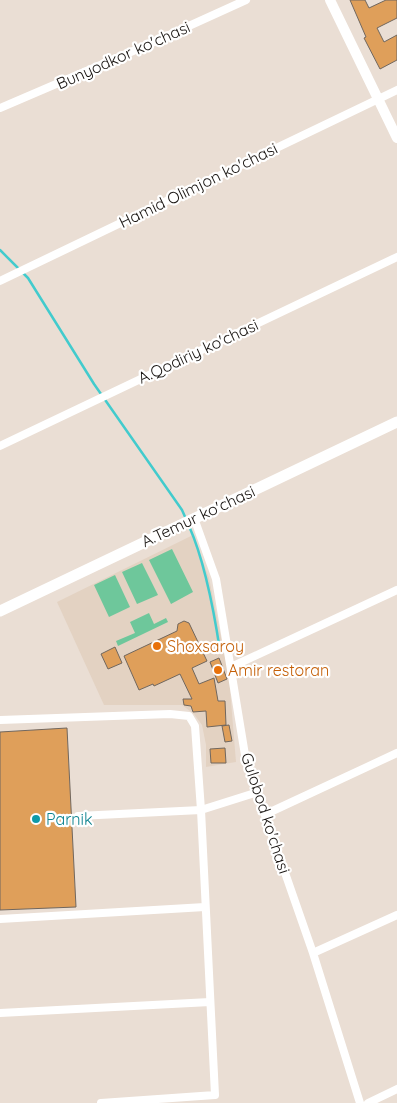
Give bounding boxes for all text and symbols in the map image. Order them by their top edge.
street label: Bunyodkor ko'chasi [53,16,193,94]
street label: Hamid Olimjon ko'chasi [116,138,280,232]
street label: A.Qodiriy ko'chasi [135,314,261,388]
street label: A.Temur ko'chasi [138,481,258,551]
place label: Shoxsaroy [167,636,244,656]
marker: Shoxsaroy [151,640,163,652]
place label: Amir restoran [228,660,329,680]
marker: Amir restoran [212,664,224,676]
street label: Gulobod ko'chasi [237,750,295,876]
place label: Parnik [46,809,93,829]
marker: Parnik [30,813,42,825]

